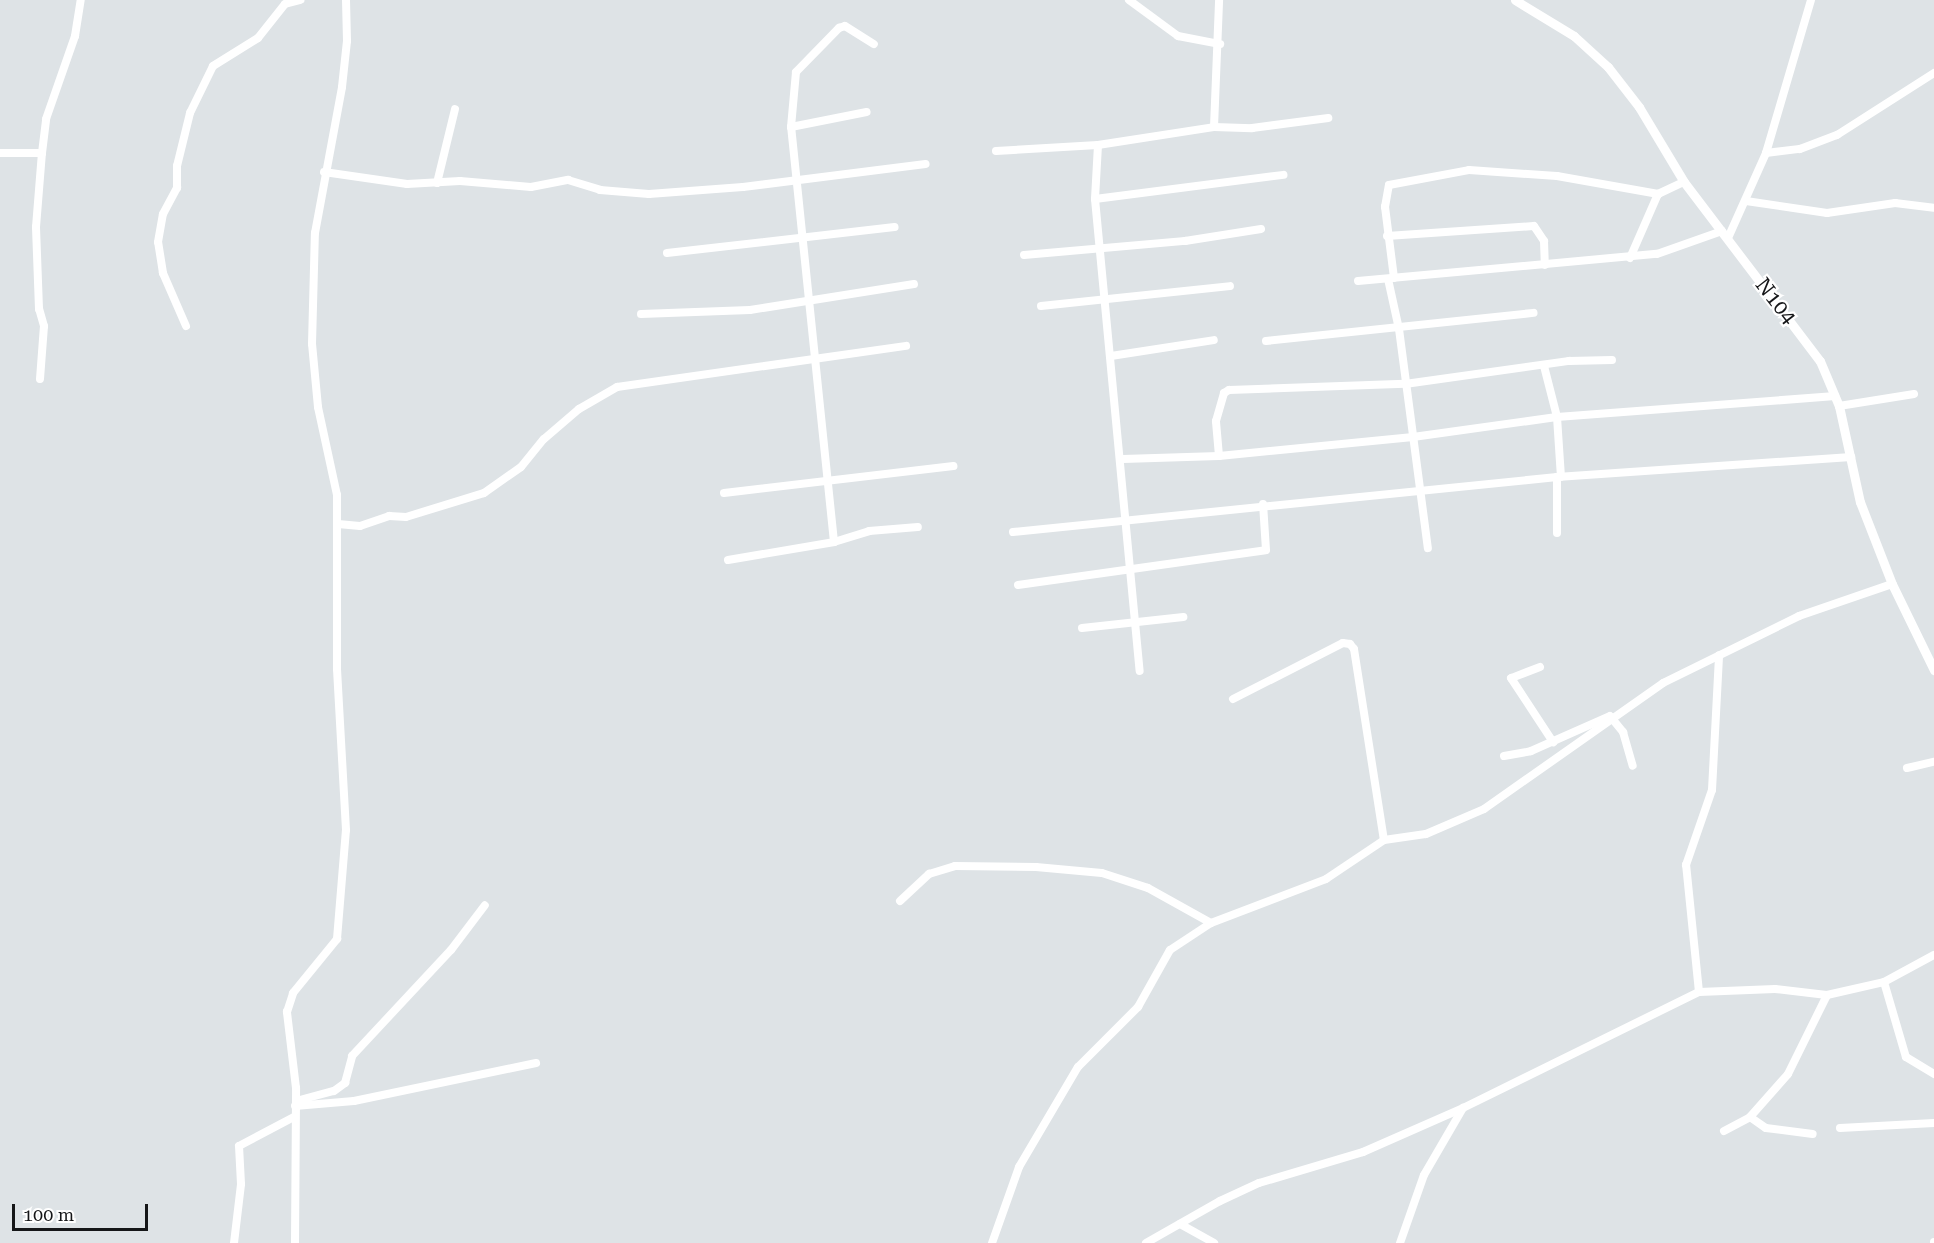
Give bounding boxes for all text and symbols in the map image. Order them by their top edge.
street label: N104 [1750,273,1802,329]
scale bar [15,1192,152,1230]
text: 100 m [23,1204,74,1225]

